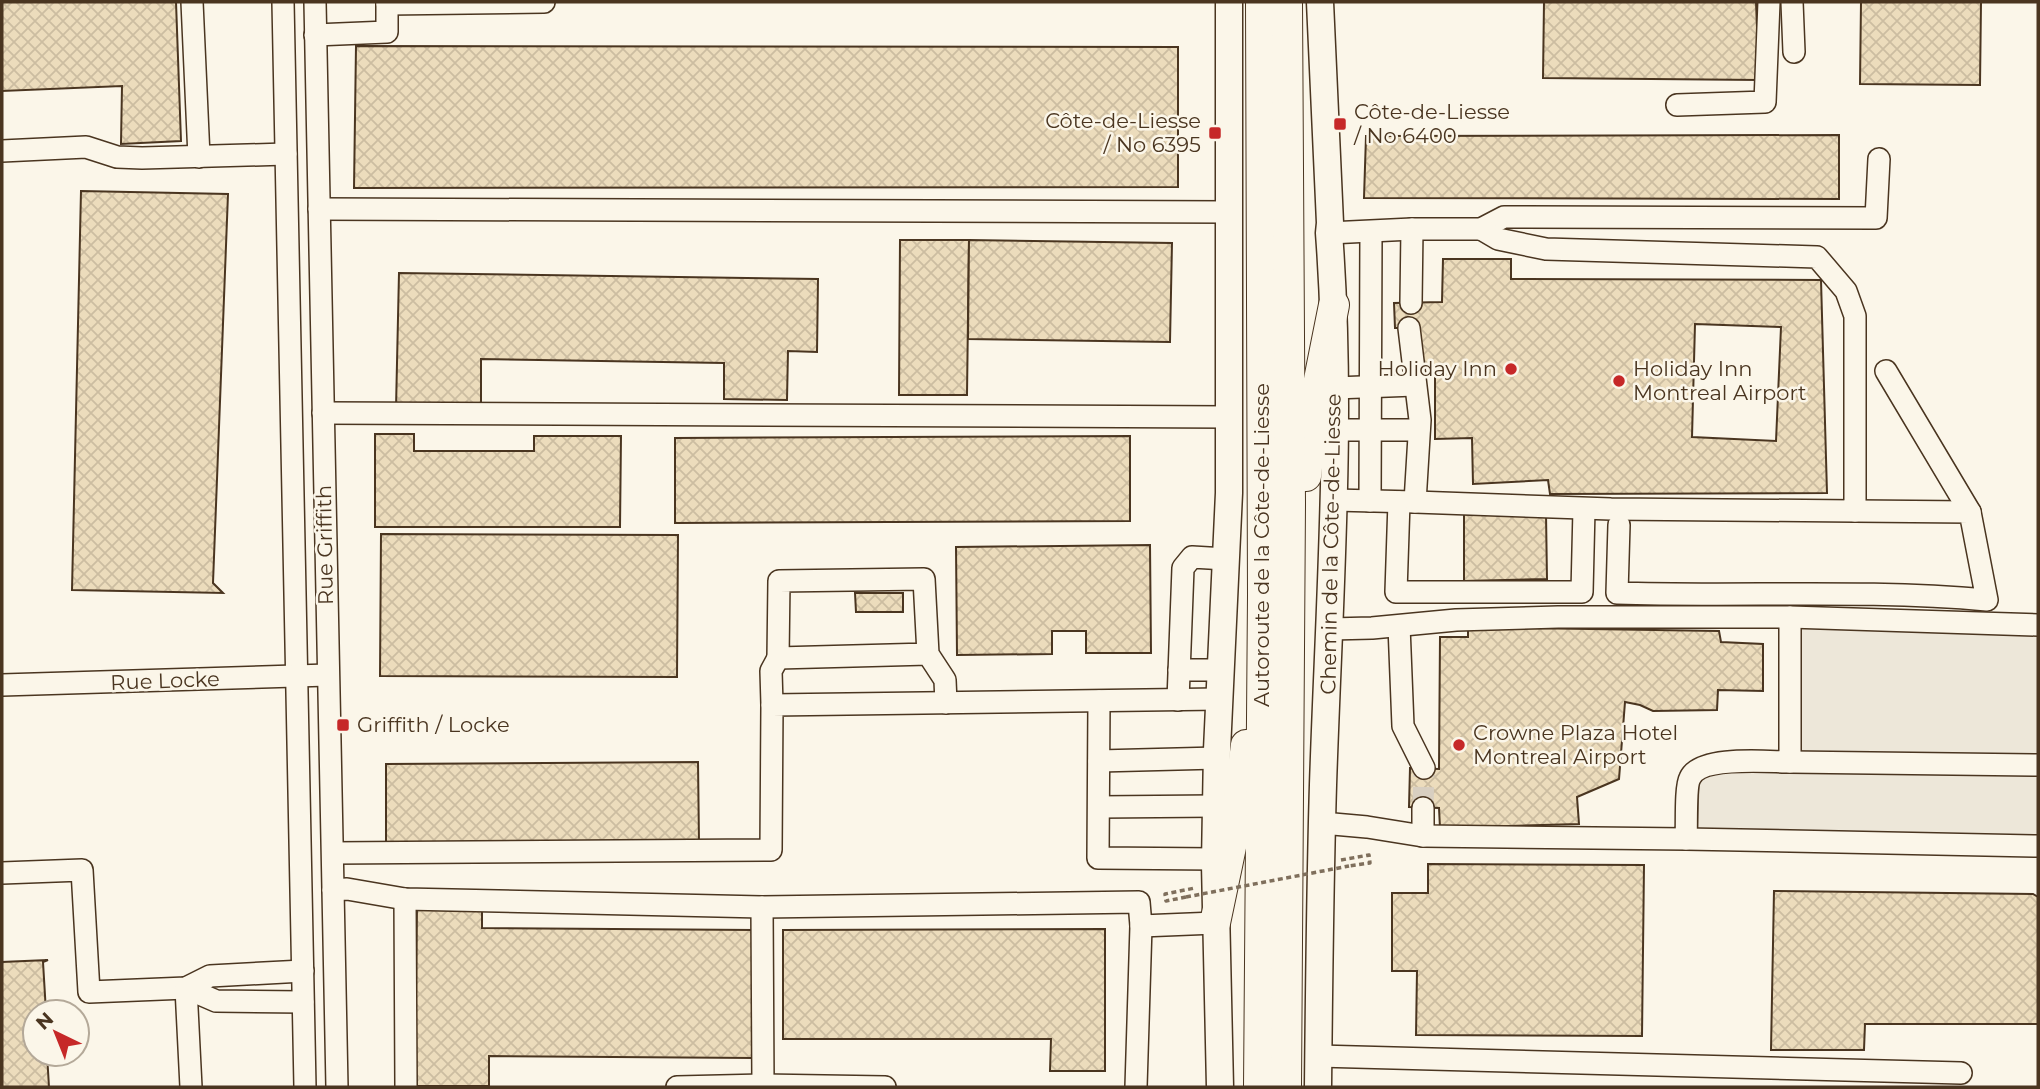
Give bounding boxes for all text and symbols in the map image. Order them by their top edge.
place label: Côte-de-Liesse / No 6400 [1353,99,1510,148]
place label: Côte-de-Liesse / No 6395 [1045,108,1201,157]
marker: Côte-de-Liesse / No 6400 [1332,116,1348,132]
marker: Côte-de-Liesse / No 6395 [1207,125,1223,141]
place label: Holiday Inn [1378,356,1497,381]
place label: Holiday Inn Montreal Airport [1633,356,1807,405]
marker: Holiday Inn [1503,361,1519,377]
marker: Holiday Inn Montreal Airport [1611,373,1627,389]
street label: Autoroute de la Côte-de-Liesse [1249,383,1274,707]
street label: Chemin de la Côte-de-Liesse [1315,393,1346,695]
street label: Rue Griffith [311,485,338,605]
street label: Rue Locke [110,666,220,695]
place label: Griffith / Locke [357,712,510,737]
marker: Griffith / Locke [335,717,351,733]
place label: Crowne Plaza Hotel Montreal Airport [1473,720,1678,769]
marker: Crowne Plaza Hotel Montreal Airport [1451,737,1467,753]
north arrow [21,998,91,1068]
text: N [31,1007,58,1035]

